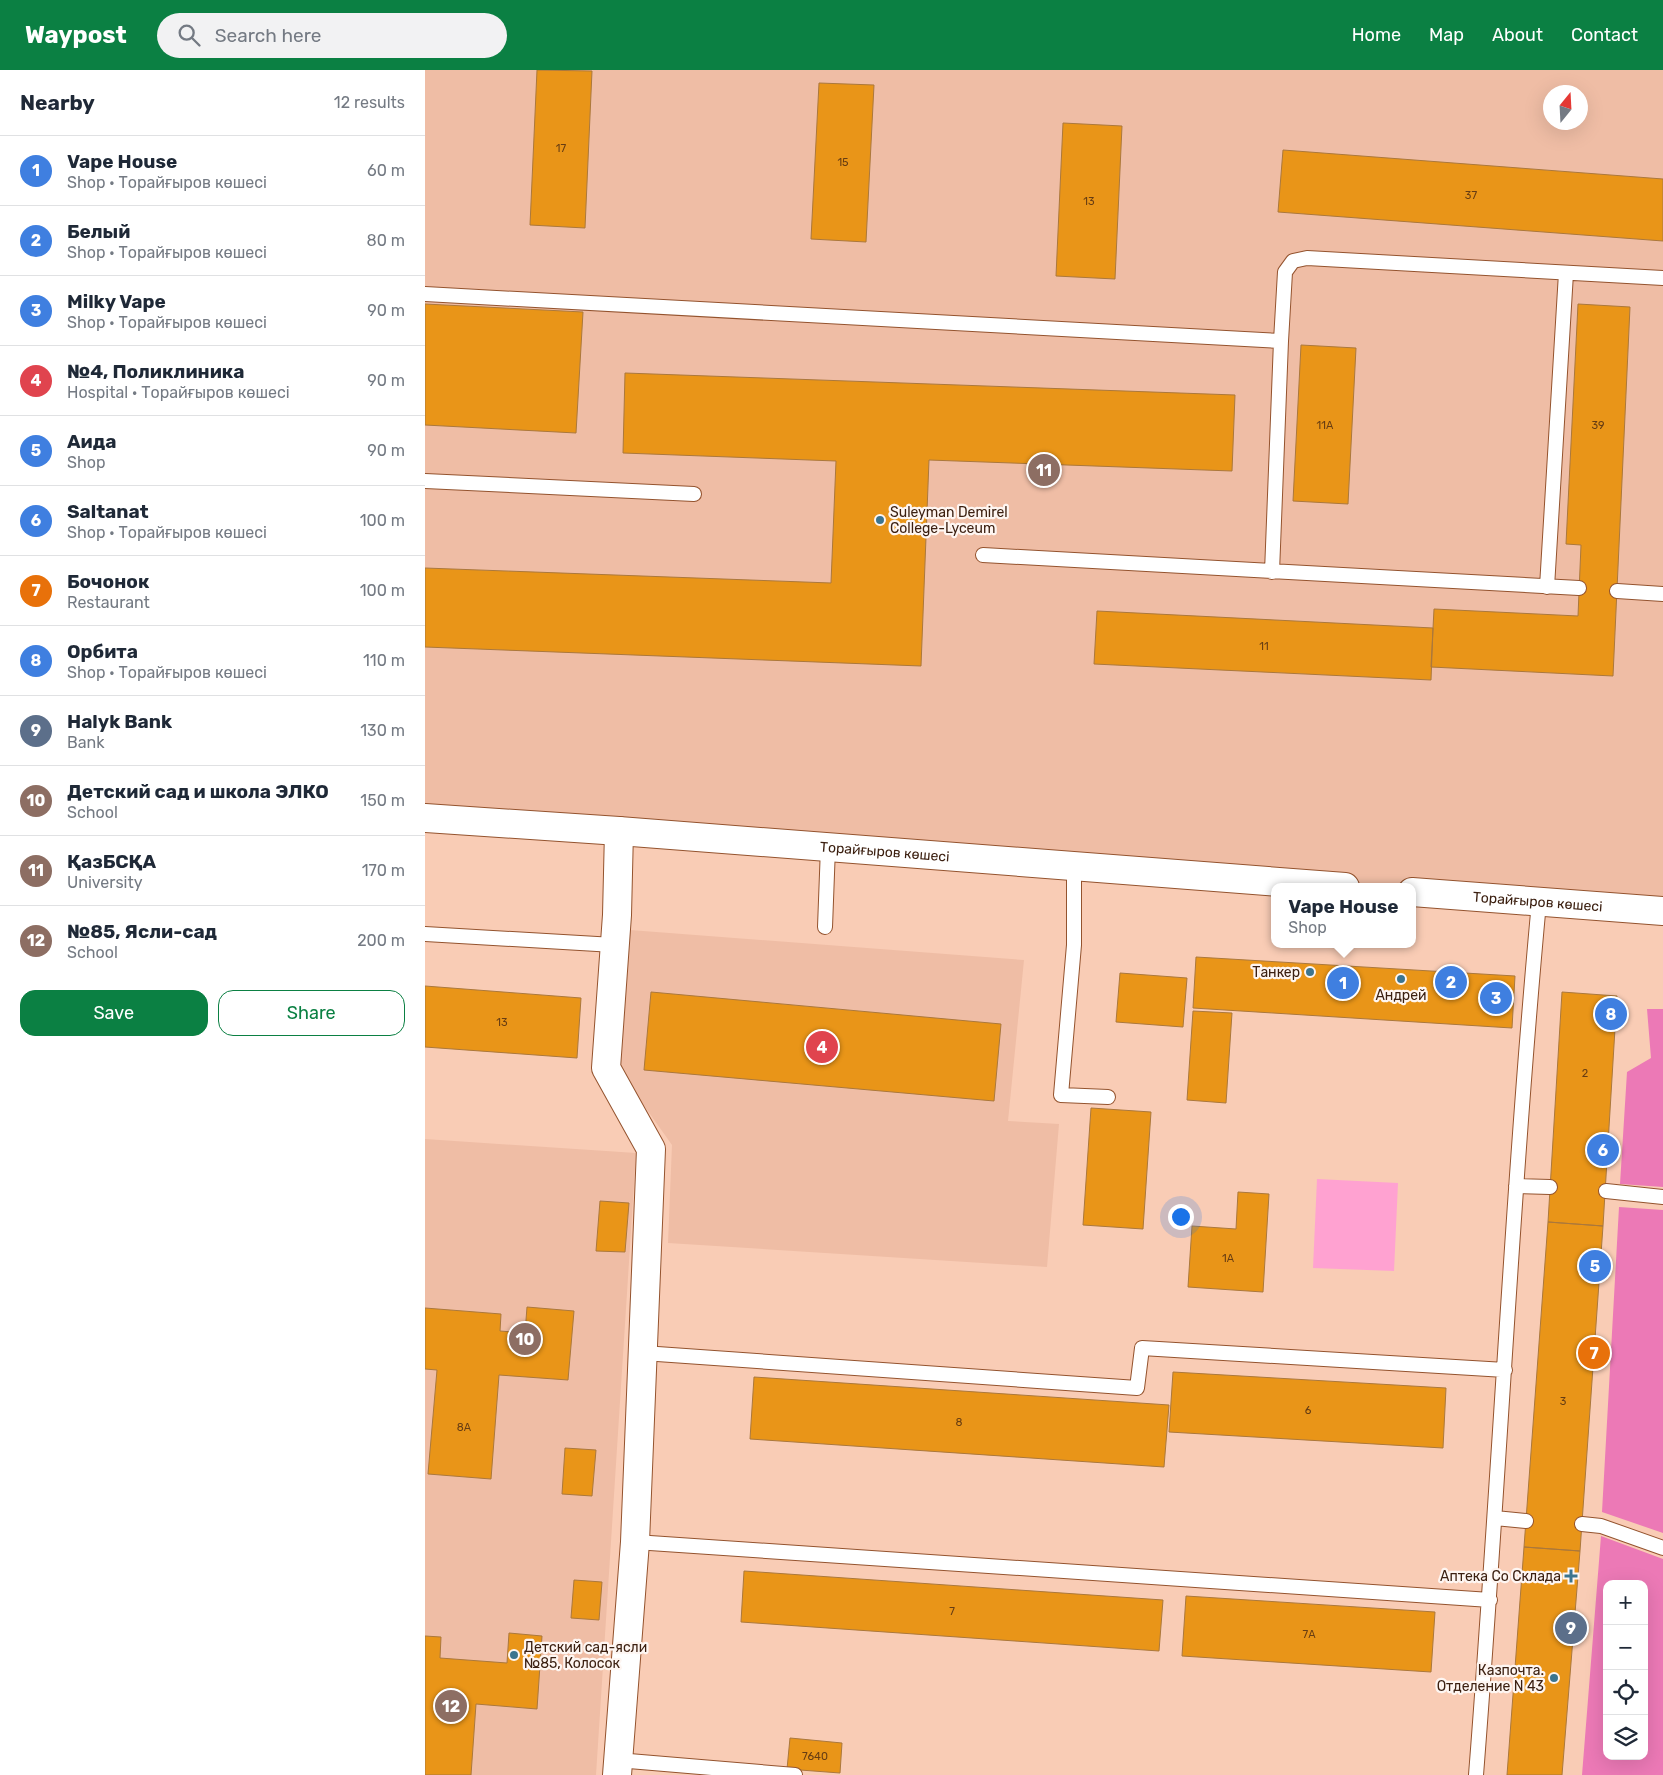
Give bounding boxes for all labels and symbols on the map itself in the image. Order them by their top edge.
north arrow [1543,85,1588,130]
house number: 17 [556,142,567,155]
house number: 15 [837,156,849,169]
house number: 37 [1465,189,1477,202]
house number: 13 [1083,195,1095,208]
house number: 11А [1317,419,1334,432]
house number: 39 [1591,419,1605,432]
pin: 11 [1028,451,1060,489]
place label: Suleyman Demirel College-Lyceum [890,504,1008,537]
marker: Suleyman Demirel College-Lyceum [874,514,886,526]
house number: 11 [1259,640,1269,653]
street label: Торайғыров көшесі [819,838,950,865]
street label: Торайғыров көшесі [1472,888,1603,915]
pin: 2 [1435,963,1467,1001]
place label: Танкер [1252,964,1300,981]
pin: 1 [1327,964,1359,1002]
marker: Танкер [1304,966,1316,978]
marker: Андрей [1395,973,1407,985]
pin: 3 [1480,979,1512,1017]
place label: Андрей [1375,987,1427,1004]
pin: 8 [1595,995,1627,1033]
house number: 13 [496,1016,508,1029]
pin: 4 [806,1028,838,1066]
house number: 2 [1582,1067,1588,1080]
pin: 6 [1587,1131,1619,1169]
your location [1168,1204,1194,1230]
pin: 5 [1579,1247,1611,1285]
house number: 1А [1222,1252,1235,1265]
pin: 10 [509,1320,541,1358]
pin: 7 [1578,1334,1610,1372]
house number: 3 [1560,1395,1567,1408]
house number: 6 [1305,1404,1312,1417]
house number: 8 [956,1416,963,1429]
house number: 8А [457,1421,472,1434]
place label: Аптека Со Склада [1440,1568,1561,1585]
marker: Аптека Со Склада [1565,1570,1577,1582]
house number: 7 [949,1605,955,1618]
pin: 9 [1555,1609,1587,1647]
house number: 7А [1302,1628,1316,1641]
place label: Детский сад-ясли №85, Колосок [524,1639,647,1672]
marker: Детский сад-ясли №85, Колосок [508,1649,520,1661]
place label: Казпочта. Отделение N 43 [1437,1662,1544,1695]
marker: Казпочта. Отделение N 43 [1548,1672,1560,1684]
pin: 12 [435,1687,467,1725]
house number: 7640 [802,1750,828,1763]

